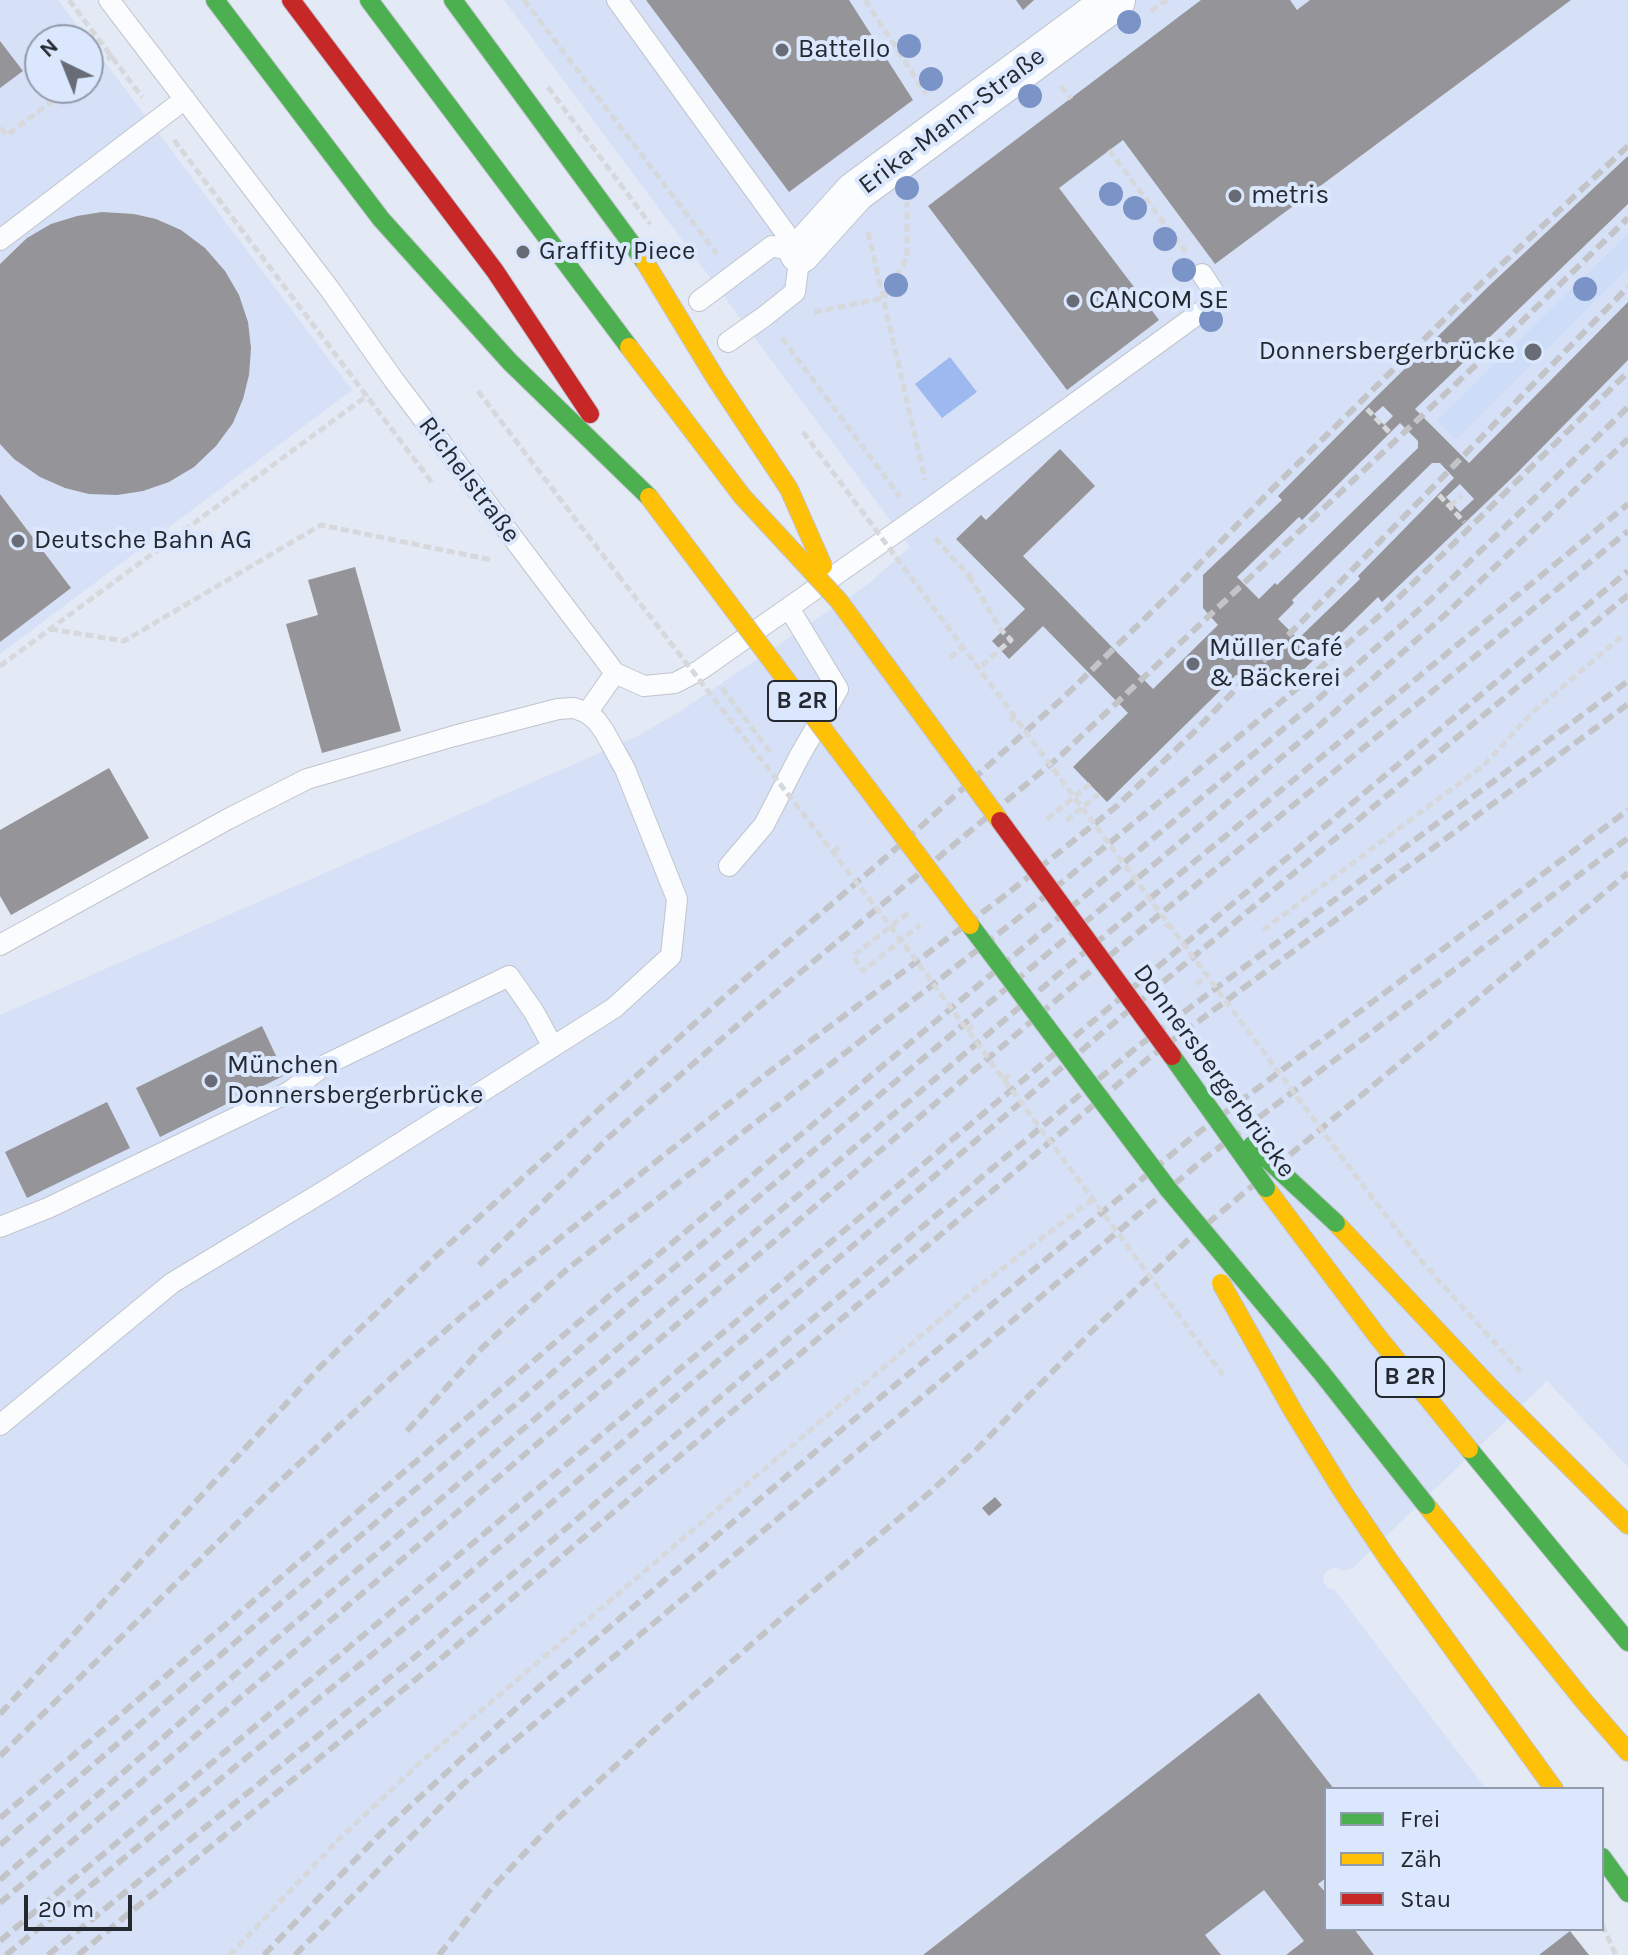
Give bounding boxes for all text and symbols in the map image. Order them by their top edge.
north arrow [24,24,104,104]
text: N [34,33,64,63]
place label: Battello [798,34,890,66]
marker: Battello [773,41,791,59]
street label: Erika-Mann-Straße [853,41,1051,201]
place label: metris [1251,180,1329,212]
marker: metris [1226,187,1244,205]
place label: Graffity Piece [539,236,695,268]
marker: Graffity Piece [514,243,532,261]
place label: CANCOM SE [1089,285,1229,317]
marker: CANCOM SE [1064,292,1082,310]
place label: Donnersbergerbrücke [1259,336,1515,368]
marker: Donnersbergerbrücke [1522,341,1544,363]
street label: Richelstraße [411,411,527,549]
place label: Deutsche Bahn AG [34,525,252,557]
marker: Deutsche Bahn AG [9,532,27,550]
place label: Müller Café & Bäckerei [1209,633,1343,694]
marker: Müller Café & Bäckerei [1184,655,1202,673]
road number: B 2R [768,681,836,721]
street label: Donnersbergerbrücke [1126,958,1302,1184]
place label: München Donnersbergerbrücke [227,1050,483,1112]
marker: München Donnersbergerbrücke [202,1072,220,1090]
road number: B 2R [1376,1357,1444,1397]
legend [1324,1787,1604,1931]
text: Frei [1400,1805,1441,1833]
text: Zäh [1400,1845,1442,1873]
scale bar [28,1879,136,1929]
text: Stau [1400,1885,1451,1913]
text: 20 m [38,1895,94,1923]

